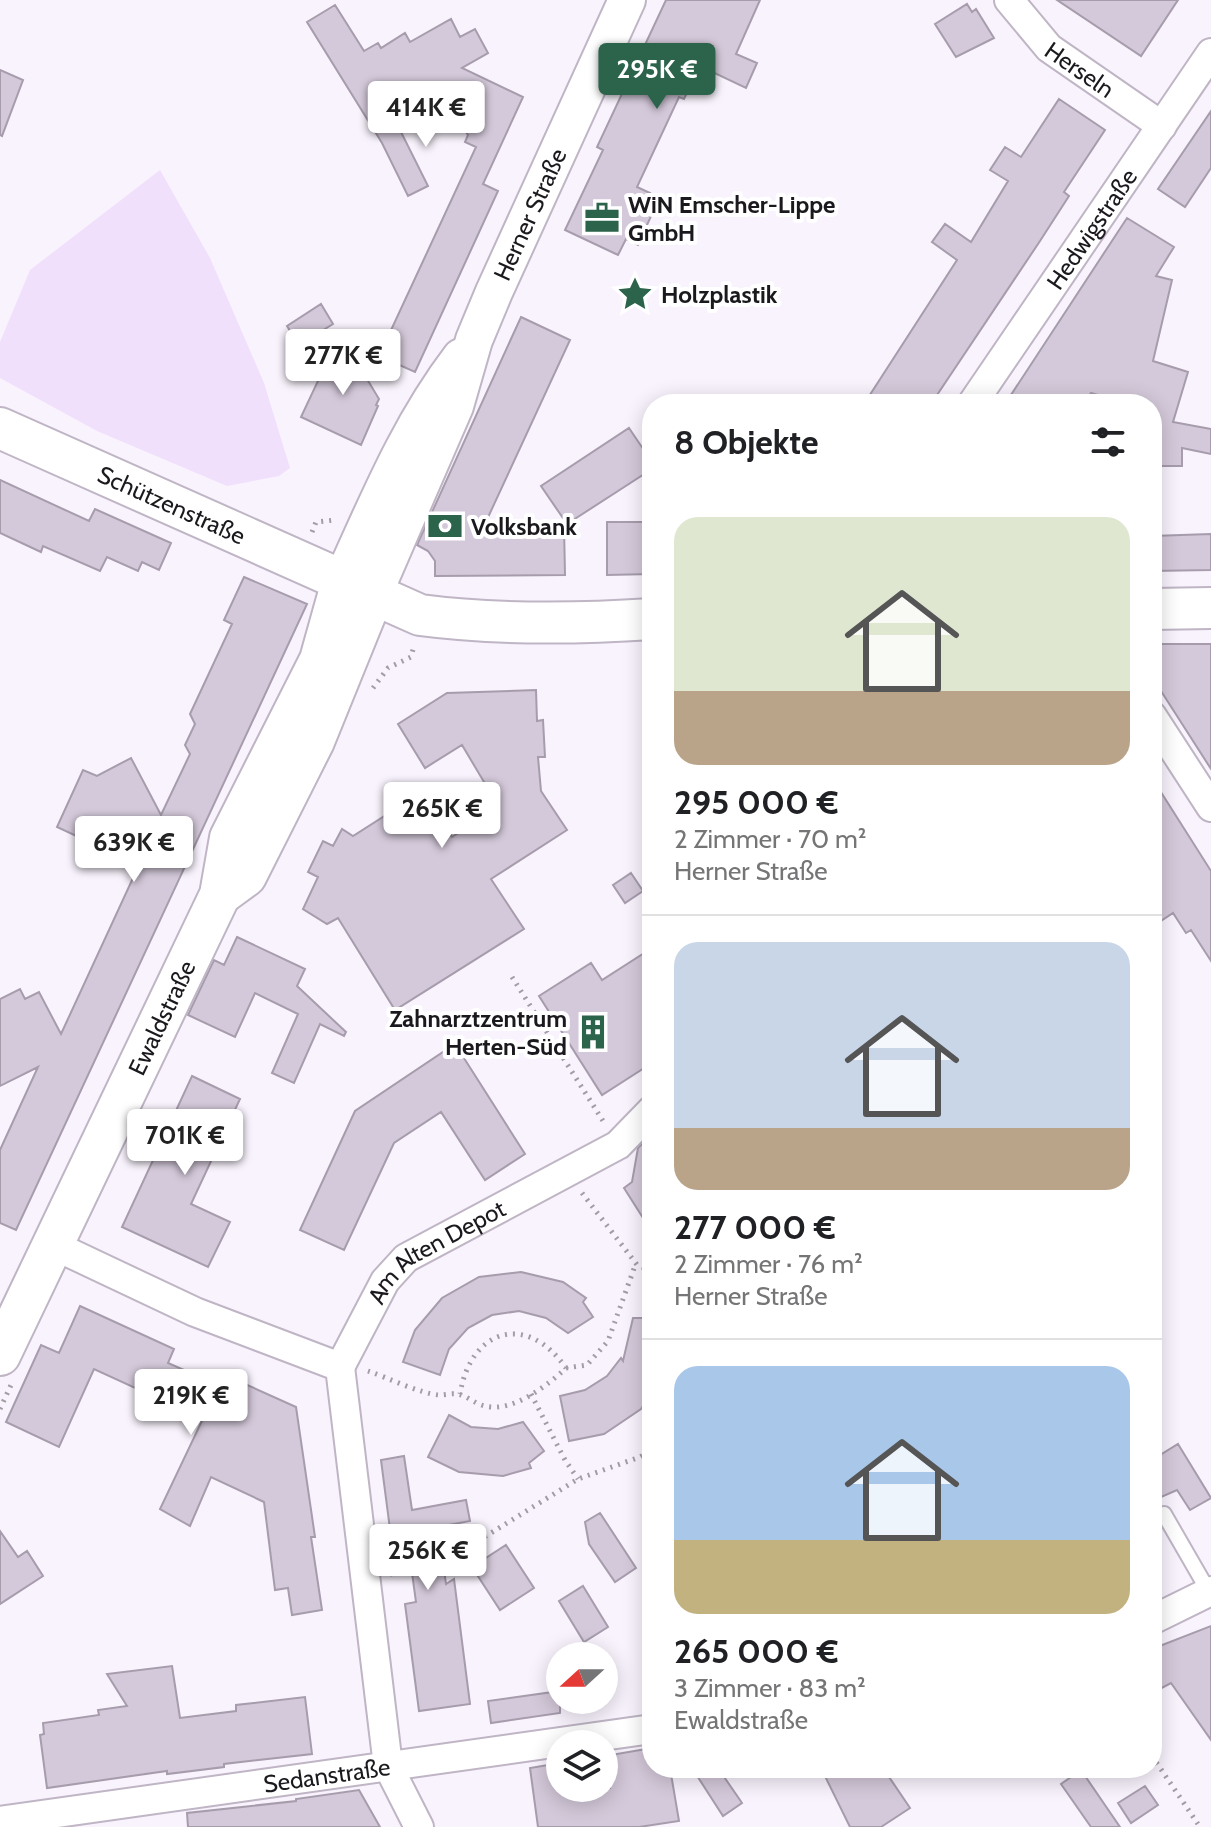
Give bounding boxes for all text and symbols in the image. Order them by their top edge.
street label: Herseln [1040,35,1120,103]
pin: 295K € [592,43,722,111]
text: 295K € [616,53,698,85]
pin: 414K € [361,81,491,149]
text: 414K € [386,91,466,123]
street label: Herner Straße [487,144,572,285]
street label: Hedwigstraße [1040,163,1143,295]
place label: WiN Emscher-Lippe GmbH [628,190,835,247]
office icon: WiN Emscher-Lippe GmbH [583,199,621,237]
place icon: Holzplastik [616,275,654,313]
place label: Holzplastik [661,280,778,309]
pin: 277K € [278,329,408,397]
text: 277K € [303,339,383,371]
icon: filters [1086,420,1130,464]
text: 8 Objekte [674,421,819,463]
street label: Schützenstraße [93,459,250,550]
bank icon: Volksbank [426,507,464,545]
place label: Volksbank [471,512,577,541]
icon: home [830,569,974,713]
text: 295 000 € [674,781,838,823]
pin: 265K € [377,782,507,850]
text: 265K € [401,792,483,824]
pin: 639K € [69,816,199,884]
text: 2 Zimmer · 70 m² [674,823,866,855]
text: 639K € [93,826,175,858]
text: Herner Straße [674,855,828,887]
street label: Ewaldstraße [122,956,201,1080]
icon: home [830,994,974,1138]
place label: Zahnarztzentrum Herten-Süd [389,1004,567,1061]
building icon: Zahnarztzentrum Herten-Süd [574,1013,612,1051]
pin: 701K € [120,1109,250,1177]
text: 701K € [145,1119,225,1151]
street label: Am Alten Depot [361,1193,510,1308]
text: 277 000 € [674,1206,836,1248]
text: 2 Zimmer · 76 m² [674,1248,863,1280]
text: Herner Straße [674,1280,828,1312]
pin: 219K € [126,1369,256,1437]
text: 219K € [153,1379,229,1411]
icon: home [830,1418,974,1562]
pin: 256K € [363,1524,493,1592]
text: 256K € [387,1534,469,1566]
text: 265 000 € [674,1630,838,1672]
north arrow [546,1642,618,1714]
map controls [546,1642,618,1802]
text: 3 Zimmer · 83 m² [674,1672,866,1704]
text: Ewaldstraße [674,1704,808,1736]
button: layers [546,1730,618,1802]
street label: Sedanstraße [262,1752,392,1798]

